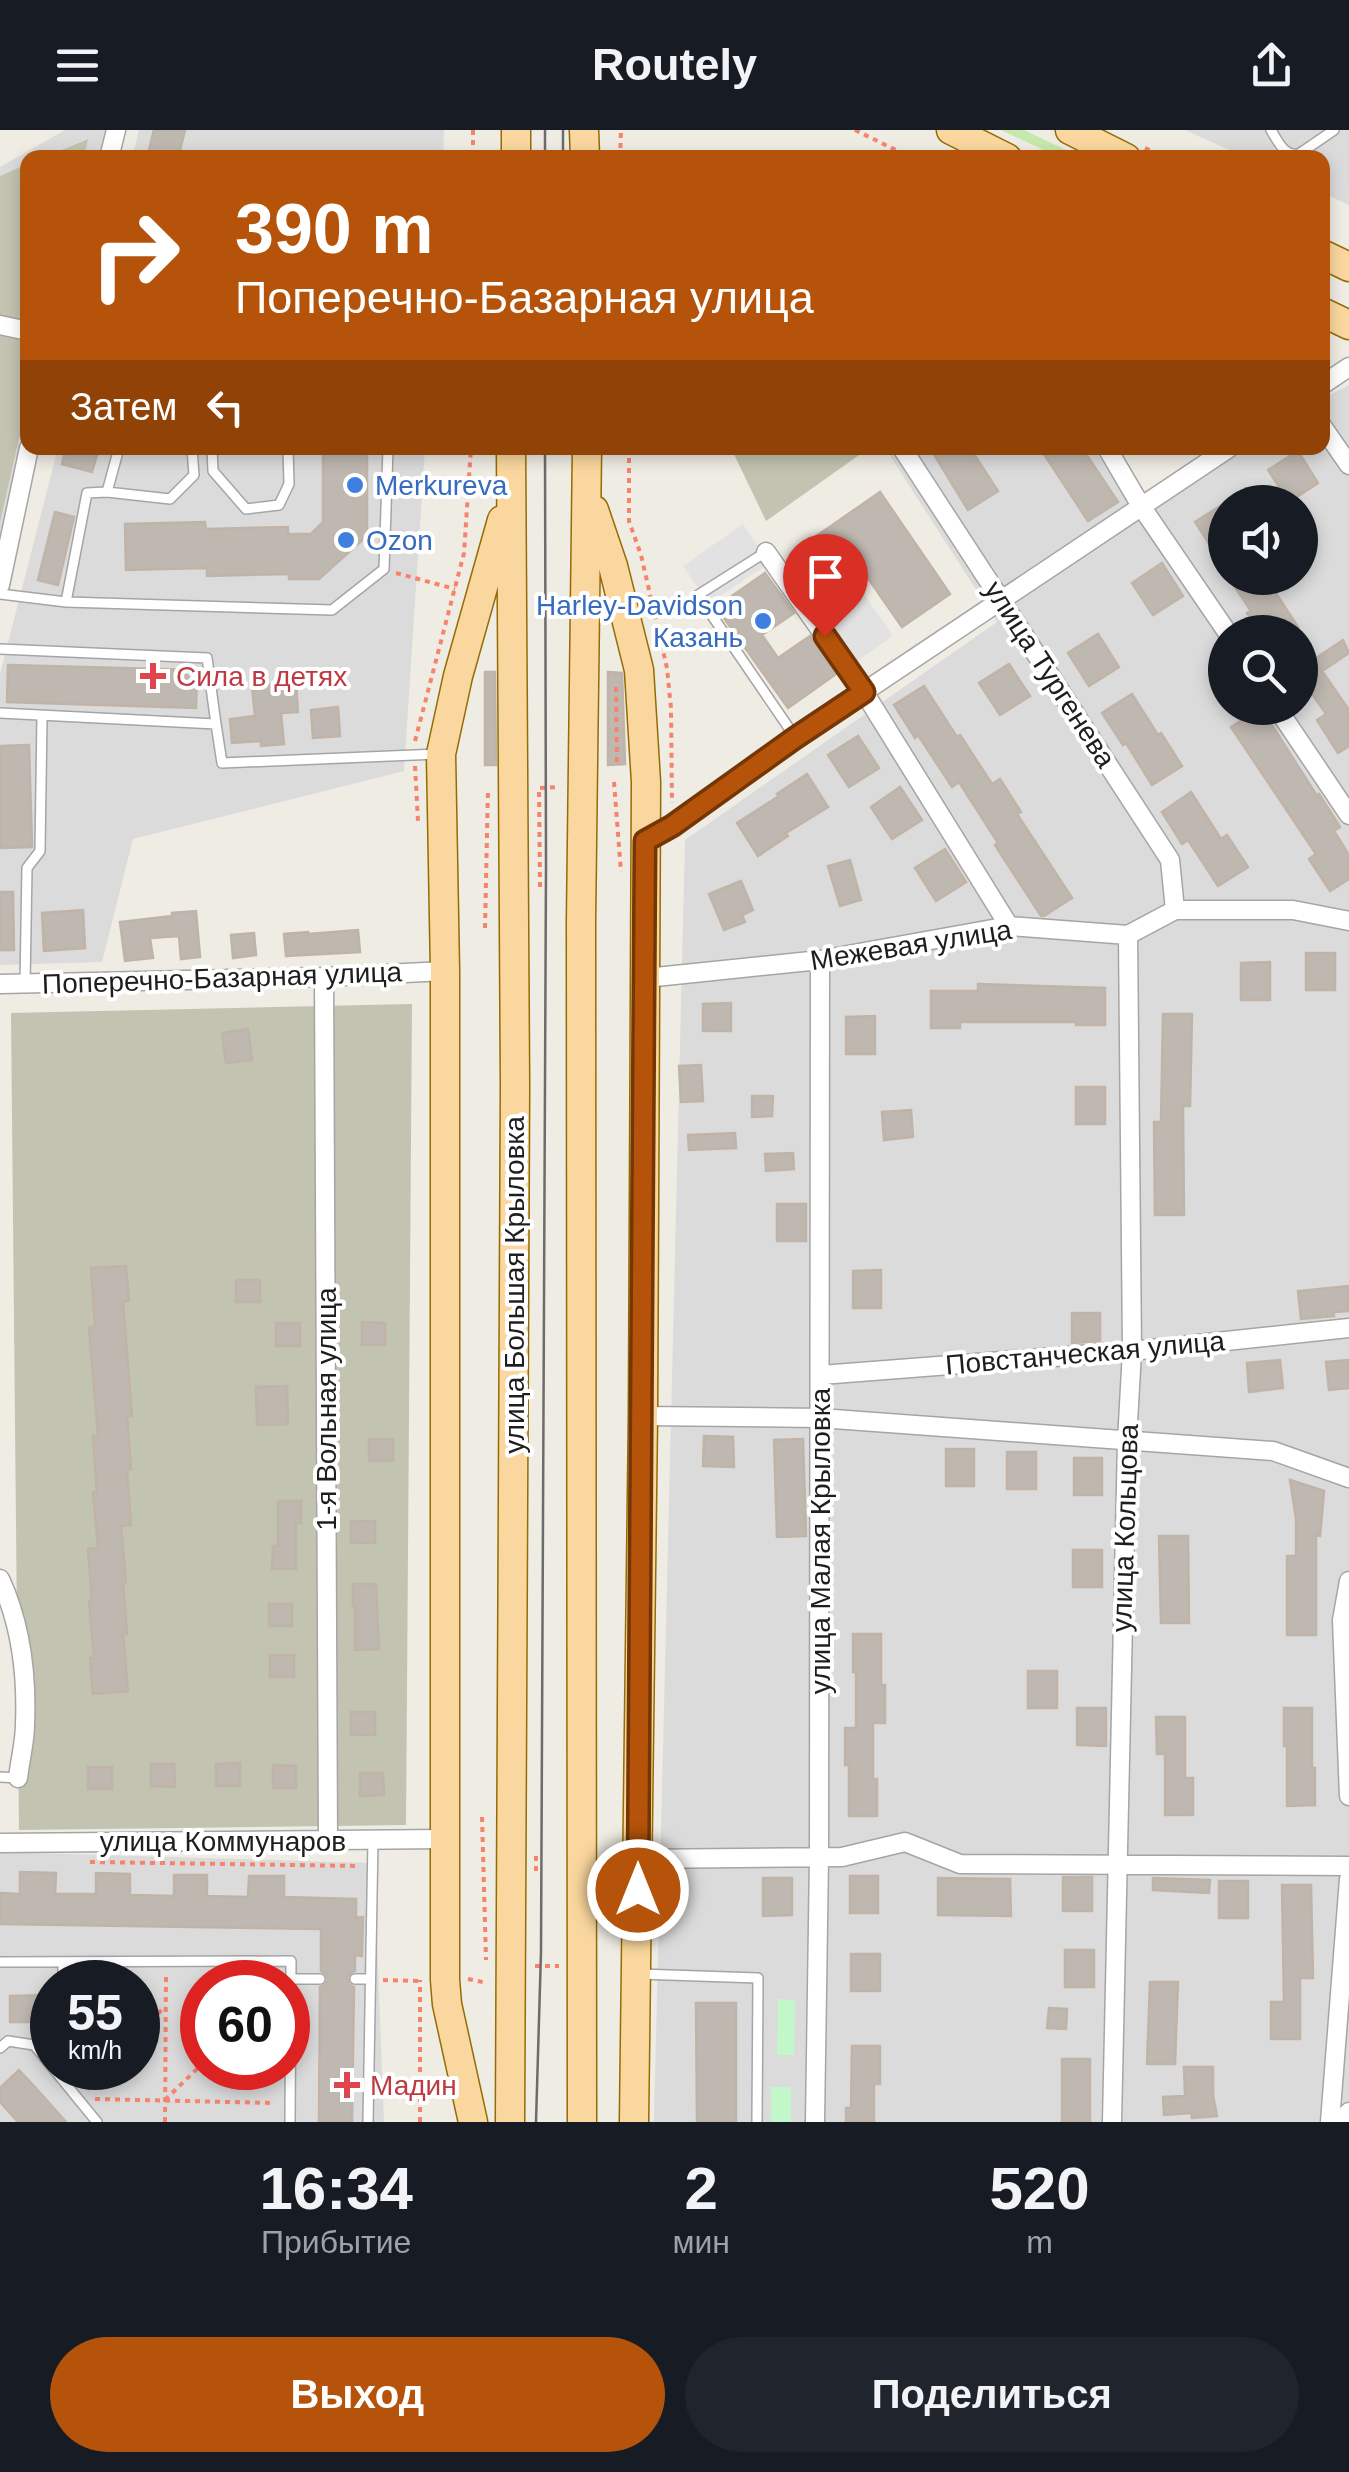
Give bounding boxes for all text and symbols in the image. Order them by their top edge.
icon: menu [50,38,105,93]
icon: share [1244,38,1299,93]
text: Routely [592,39,757,90]
icon: right [70,190,200,320]
text: 390 m [235,190,433,268]
text: Поперечно-Базарная улица [235,272,814,323]
icon: left [198,380,253,435]
text: Затем [70,386,178,428]
place label: Merkureva [375,470,508,501]
marker: Merkureva [344,474,366,496]
map controls [1208,485,1318,725]
button: sound [1208,485,1318,595]
place label: Ozon [366,525,433,556]
marker: Ozon [335,529,357,551]
pin [783,534,868,637]
icon: arrive [798,549,853,604]
street label: улица Тургенева [978,575,1122,773]
place label: Harley-Davidson Казань [536,590,743,653]
marker: Harley-Davidson Казань [752,610,774,632]
button: search [1208,615,1318,725]
place label: Сила в детях [176,661,347,692]
marker: Сила в детях [140,663,166,689]
street label: Межевая улица [808,914,1014,976]
street label: Поперечно-Базарная улица [41,956,403,1000]
street label: улица Большая Крыловка [499,1116,530,1454]
street label: 1-я Вольная улица [311,1287,342,1531]
street label: Повстанческая улица [944,1325,1226,1381]
street label: улица Малая Крыловка [805,1387,836,1694]
street label: улица Кольцова [1106,1423,1144,1633]
street label: улица Коммунаров [100,1826,346,1857]
position arrow [586,1838,690,1942]
speed limit sign: 60 [180,1960,310,2090]
text: 55 [67,1985,123,2041]
text: km/h [68,2036,122,2064]
place label: Мадин [370,2070,457,2101]
marker: Мадин [334,2072,360,2098]
text: 16:34 [259,2155,413,2222]
text: 2 [684,2155,718,2222]
text: 520 [989,2155,1090,2222]
text: Прибытие [261,2224,411,2260]
text: мин [672,2224,730,2260]
text: m [1026,2224,1053,2260]
button: Выход [50,2337,665,2452]
button: Поделиться [685,2337,1299,2452]

